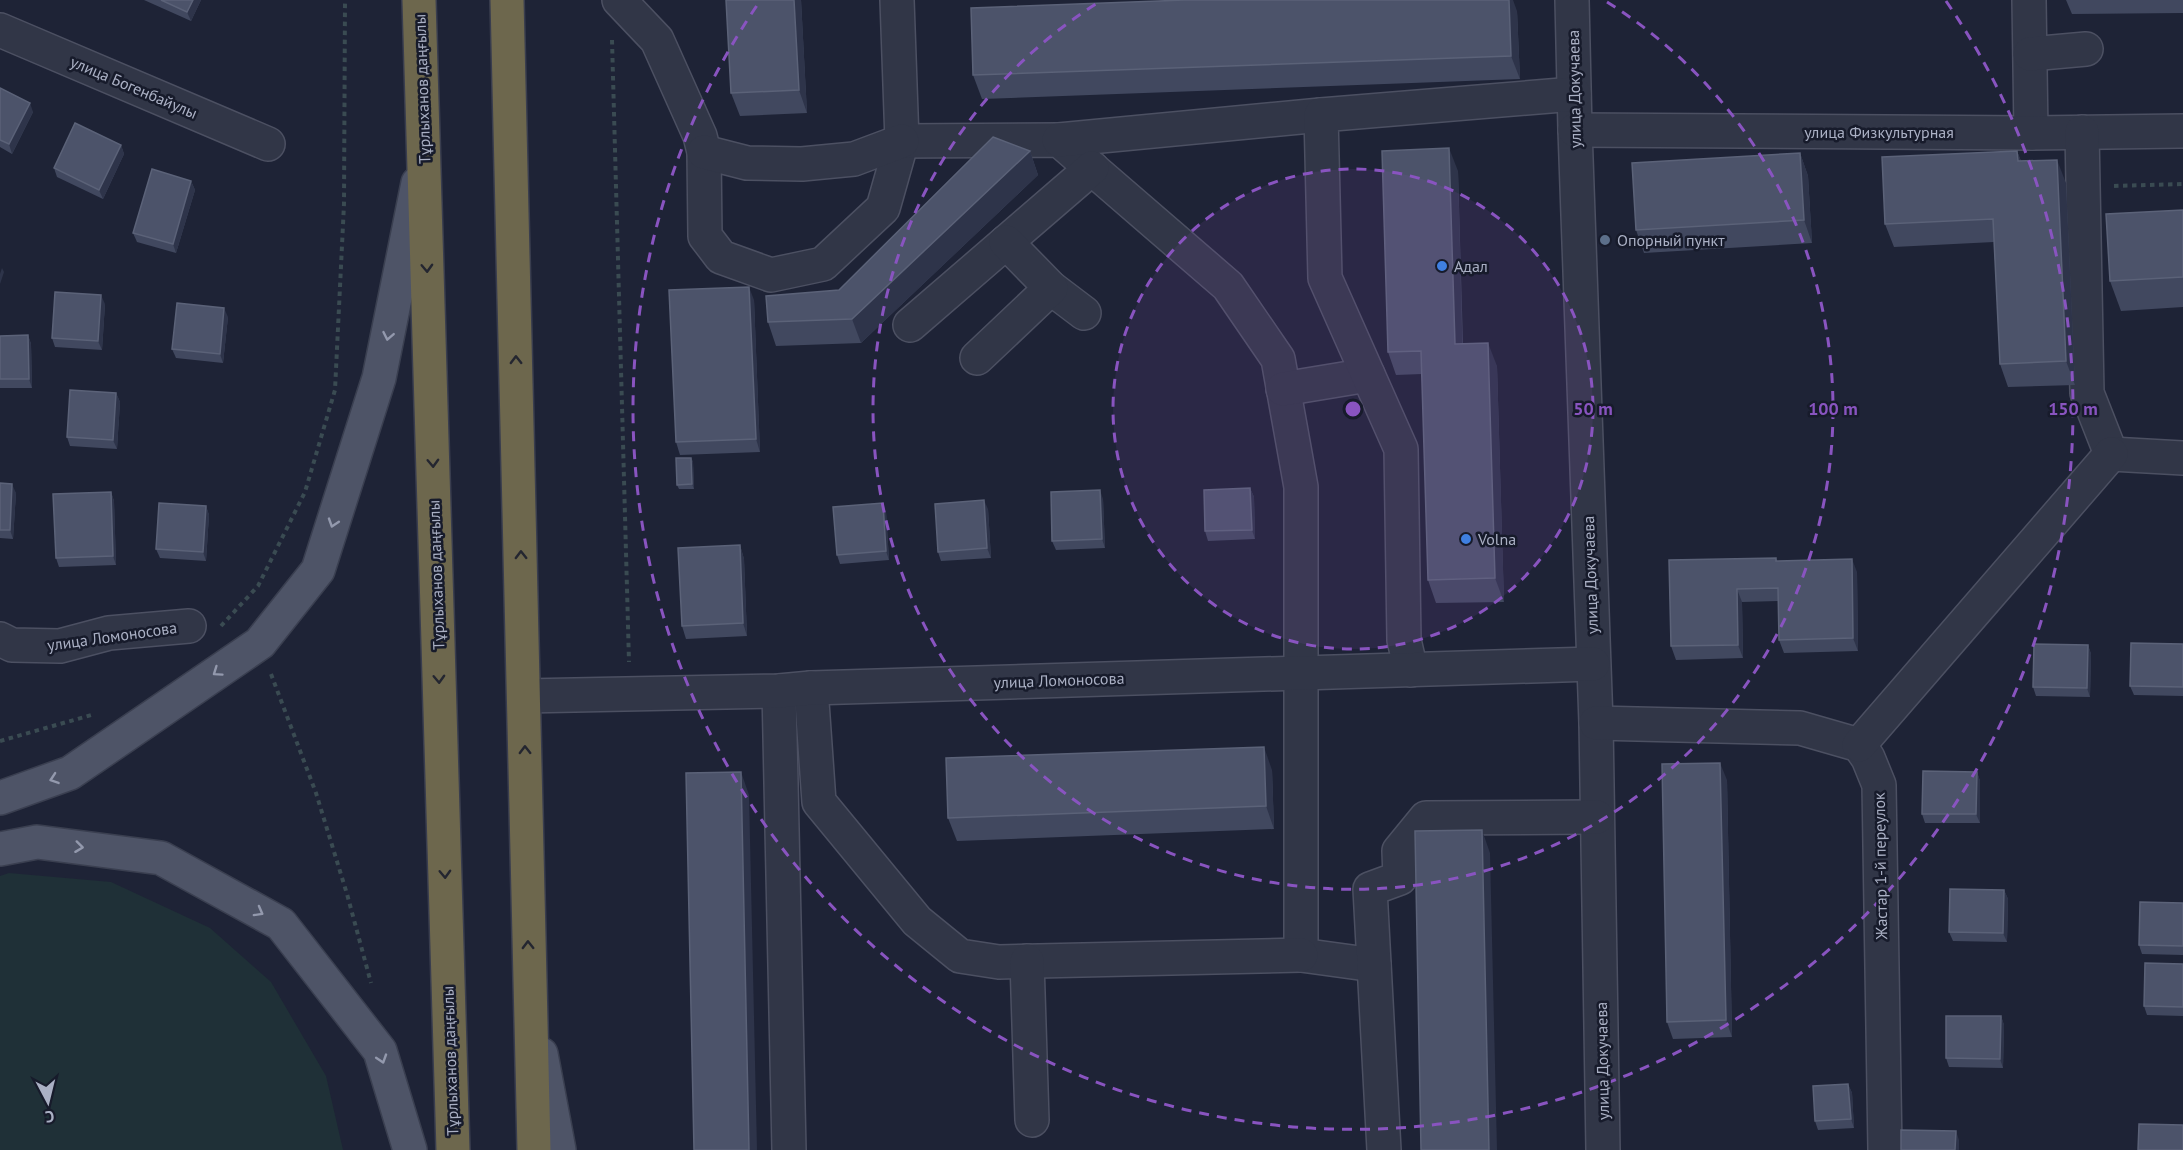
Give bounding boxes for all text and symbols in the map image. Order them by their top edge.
street label: Тұрлыханов даңғылы [409,14,435,164]
street label: улица Докучаева [1563,30,1585,148]
street label: улица Богенбайулы [68,51,200,123]
street label: улица Физкультурная [1804,122,1954,142]
place label: Опорный пункт [1617,230,1725,250]
marker: Опорный пункт [1598,233,1612,247]
place label: Адал [1454,256,1488,276]
marker: Адал [1435,259,1449,273]
one-way arrow [421,264,433,273]
one-way arrow [382,330,395,340]
one-way arrow [510,355,522,364]
text: 50 m [1573,397,1613,420]
text: 100 m [1808,397,1858,420]
text: 150 m [2048,397,2098,420]
centre of rings [1343,399,1363,419]
one-way arrow [426,459,439,468]
street label: Тұрлыханов даңғылы [423,500,449,650]
street label: улица Докучаева [1578,515,1602,635]
one-way arrow [328,517,340,528]
place label: Volna [1477,529,1516,549]
marker: Volna [1459,532,1473,546]
one-way arrow [515,550,527,559]
street label: улица Ломоносова [46,617,178,655]
one-way arrow [213,665,223,677]
street label: улица Ломоносова [993,668,1125,692]
one-way arrow [433,675,445,684]
one-way arrow [519,745,531,754]
one-way arrow [49,771,60,784]
street label: Жастар 1-й переулок [1869,792,1891,941]
one-way arrow [74,841,83,853]
one-way arrow [438,870,451,879]
one-way arrow [253,905,263,916]
one-way arrow [522,940,535,949]
street label: Тұрлыханов даңғылы [437,986,463,1136]
street label: улица Докучаева [1591,1002,1613,1120]
one-way arrow [375,1053,388,1064]
north arrow [18,1072,78,1132]
text: С [44,1106,55,1127]

